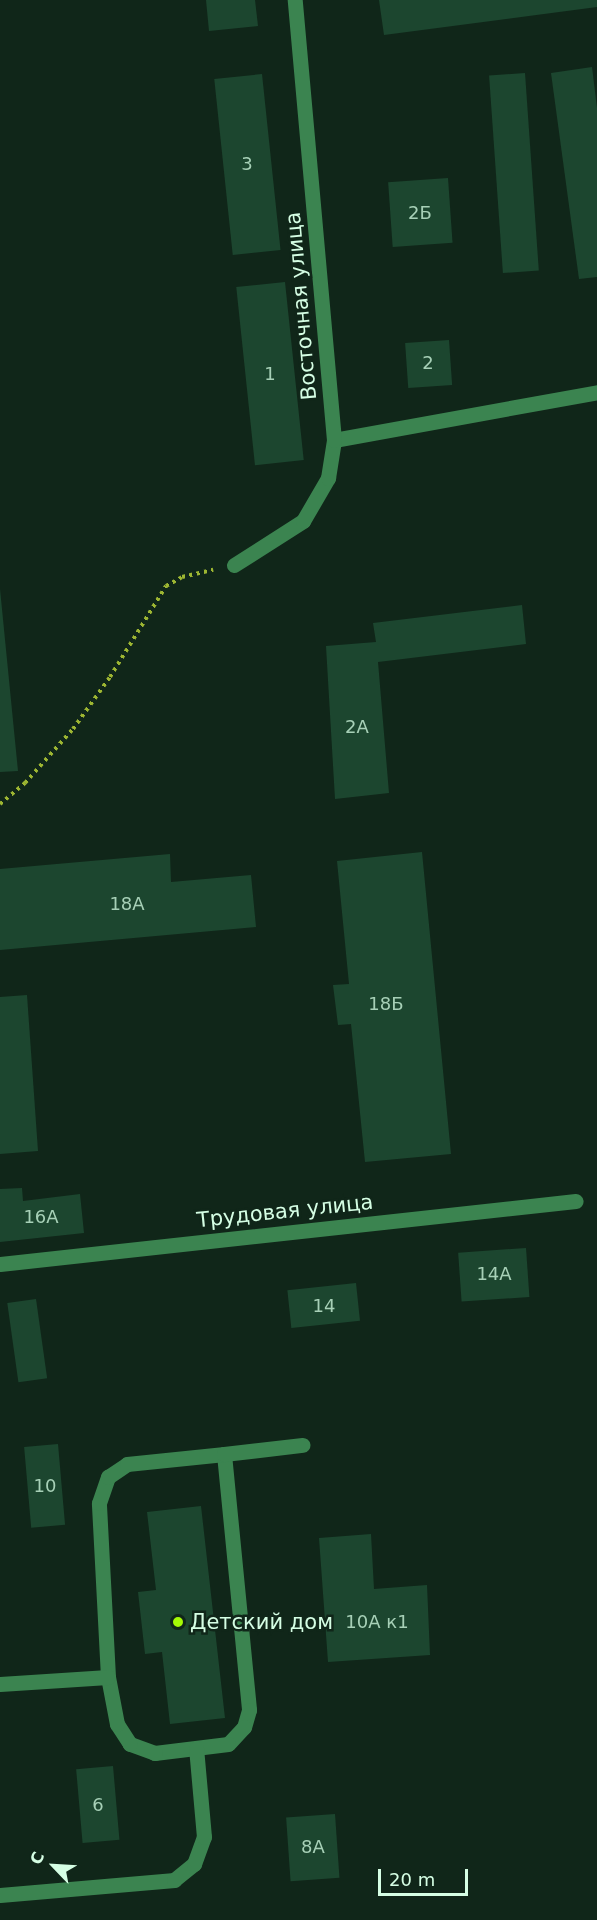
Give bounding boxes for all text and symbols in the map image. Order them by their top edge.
house number: 3 [241,153,253,175]
house number: 2Б [408,202,432,224]
street label: Восточная улица [280,211,322,401]
house number: 2 [422,352,434,374]
house number: 1 [264,363,276,385]
house number: 2А [345,716,369,738]
house number: 18А [109,893,145,915]
house number: 18Б [368,993,404,1015]
street label: Трудовая улица [196,1189,374,1233]
house number: 16А [23,1206,59,1228]
house number: 14А [476,1263,512,1285]
house number: 14 [313,1295,335,1317]
house number: 10 [34,1475,56,1497]
place label: Детский дом [190,1609,333,1635]
house number: 10А к1 [345,1611,409,1633]
marker: Детский дом [171,1615,185,1629]
house number: 6 [92,1794,104,1816]
north arrow [24,1836,84,1896]
house number: 8А [301,1836,325,1858]
text: С [26,1849,48,1868]
scale bar [381,1857,471,1895]
text: 20 m [389,1869,435,1890]

